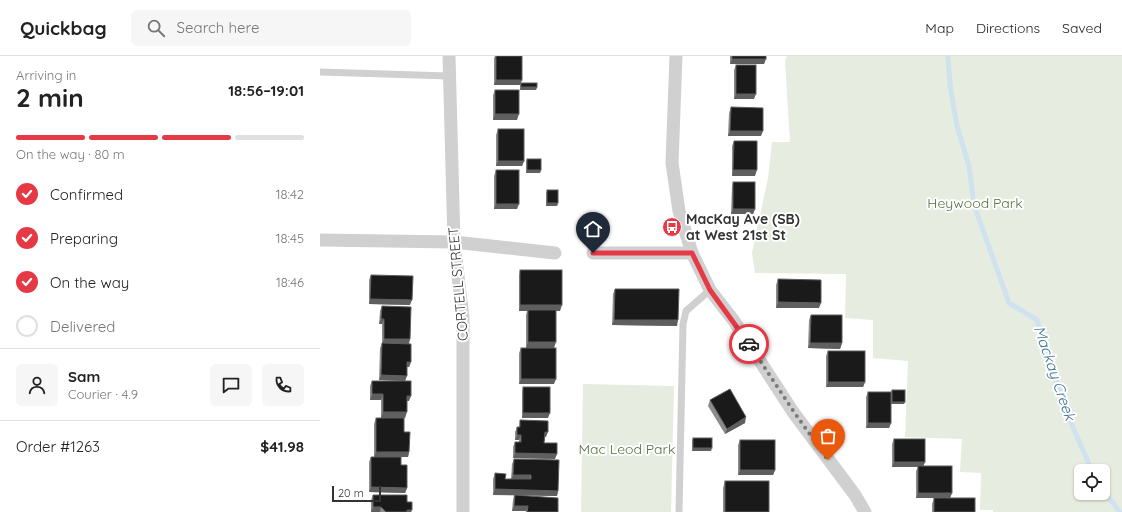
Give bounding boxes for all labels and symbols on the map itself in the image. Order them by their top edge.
park label: Heywood Park [927,194,1023,212]
place label: MacKay Ave (SB) at West 21st St [686,210,800,244]
pin [576,212,610,253]
bus stop icon: MacKay Ave (SB) at West 21st St [661,216,683,238]
street label: CORTELL STREET [444,226,472,342]
water label: Mackay Creek [1030,323,1081,425]
courier [729,324,769,364]
pin [811,419,845,460]
park label: Mac Leod Park [579,440,675,458]
scale bar [332,484,381,503]

